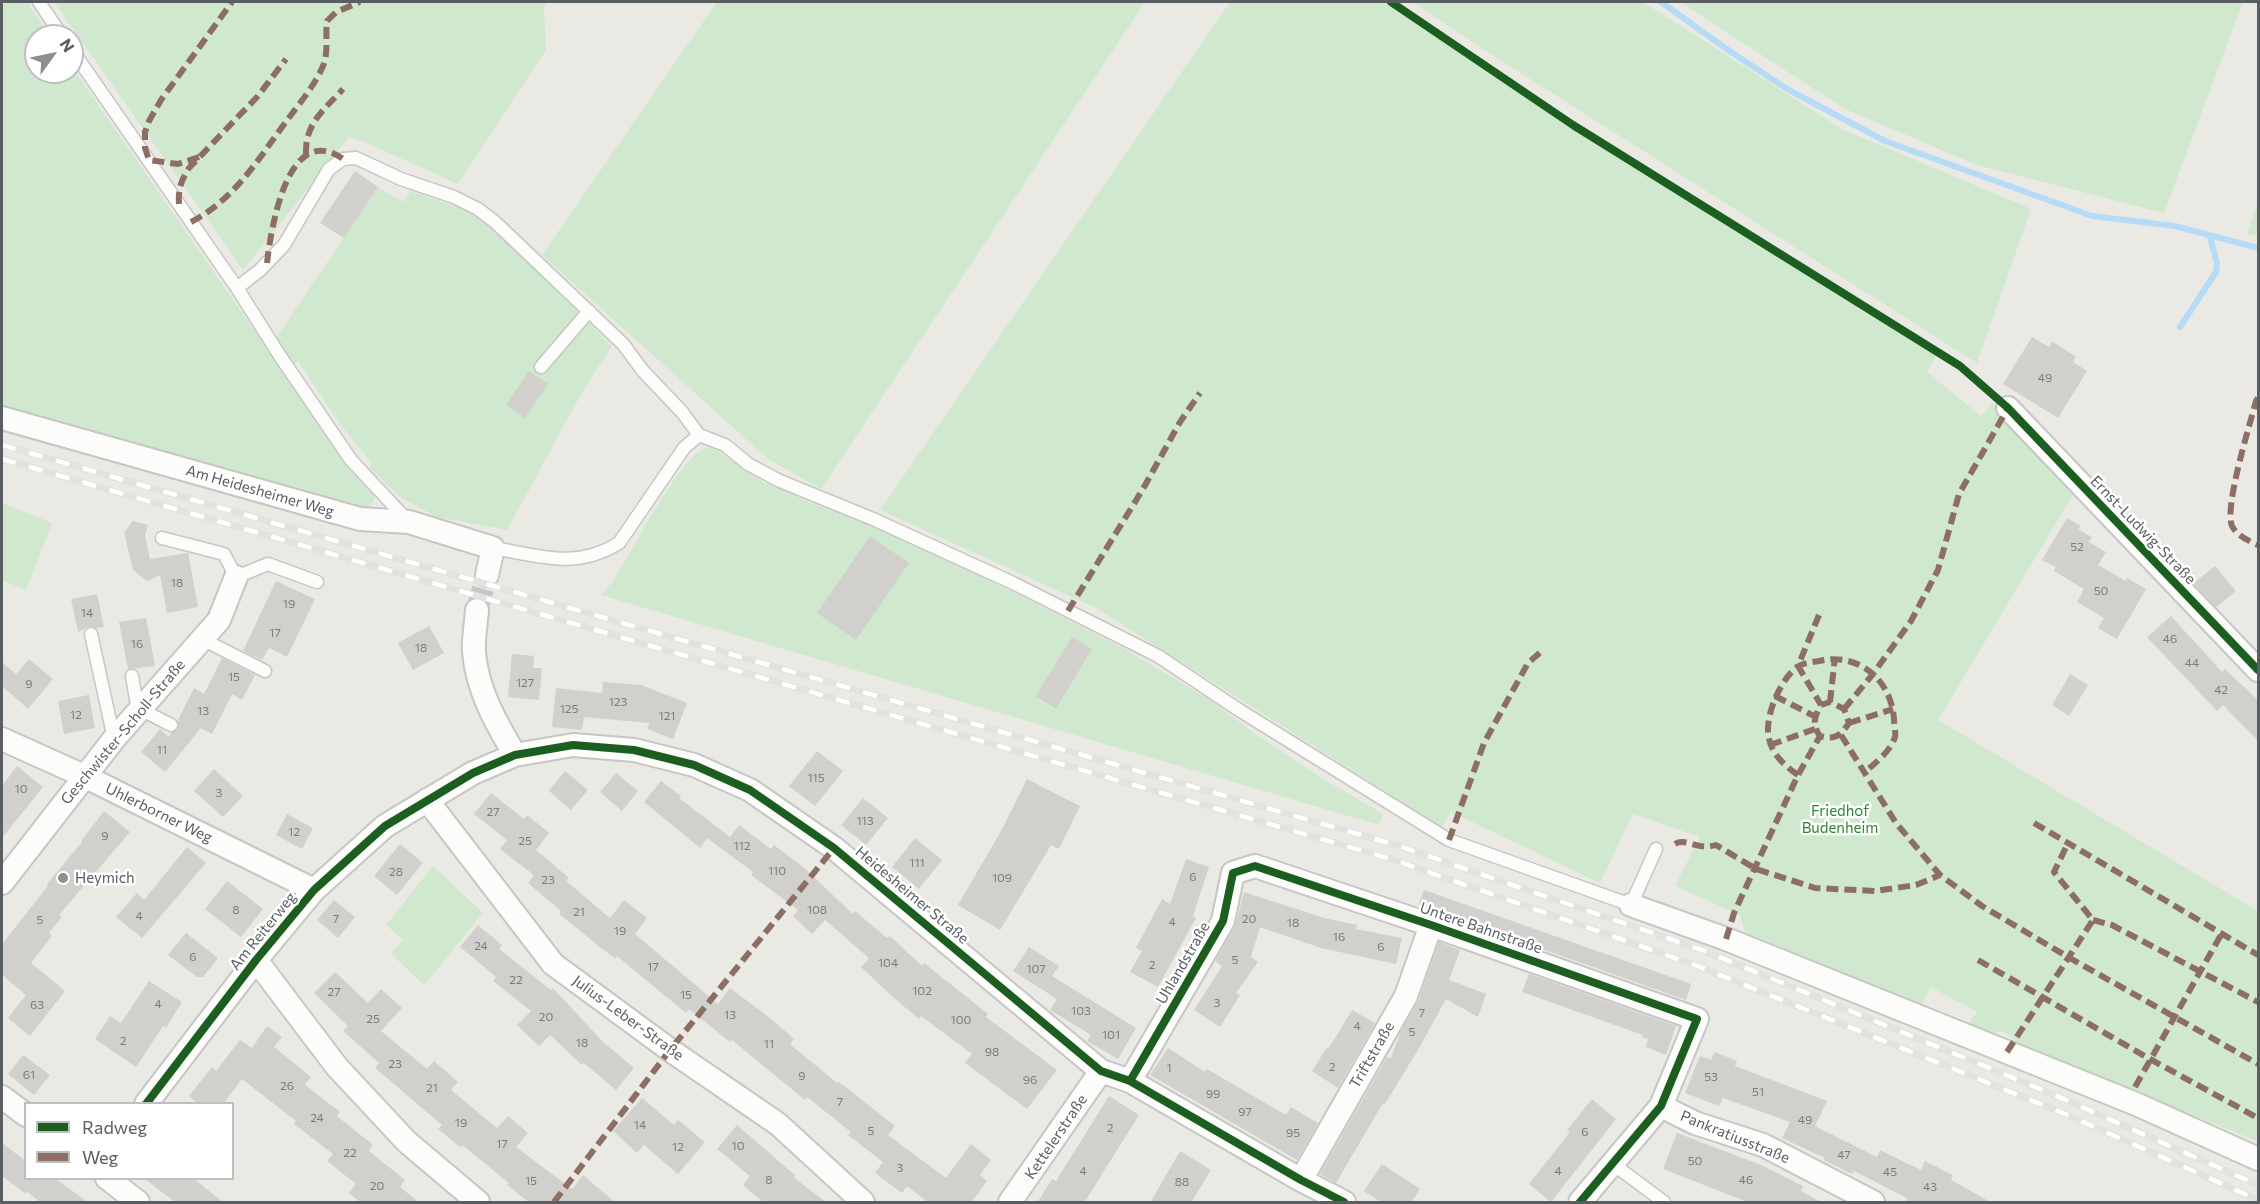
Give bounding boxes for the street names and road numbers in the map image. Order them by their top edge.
street label: Am Heidesheimer Weg [184,461,336,521]
street label: Ernst-Ludwig-Straße [2087,472,2199,588]
street label: Geschwister-Scholl-Straße [57,656,189,808]
street label: Uhlerborner Weg [103,779,215,847]
street label: Heidesheimer Straße [852,842,972,948]
street label: Am Reiterweg [226,888,300,974]
street label: Untere Bahnstraße [1417,899,1545,957]
street label: Uhlandstraße [1152,919,1214,1007]
street label: Julius-Leber-Straße [569,972,687,1064]
street label: Triftstraße [1346,1018,1398,1092]
street label: Kettelerstraße [1021,1091,1091,1183]
street label: Pankratiusstraße [1678,1107,1792,1167]

